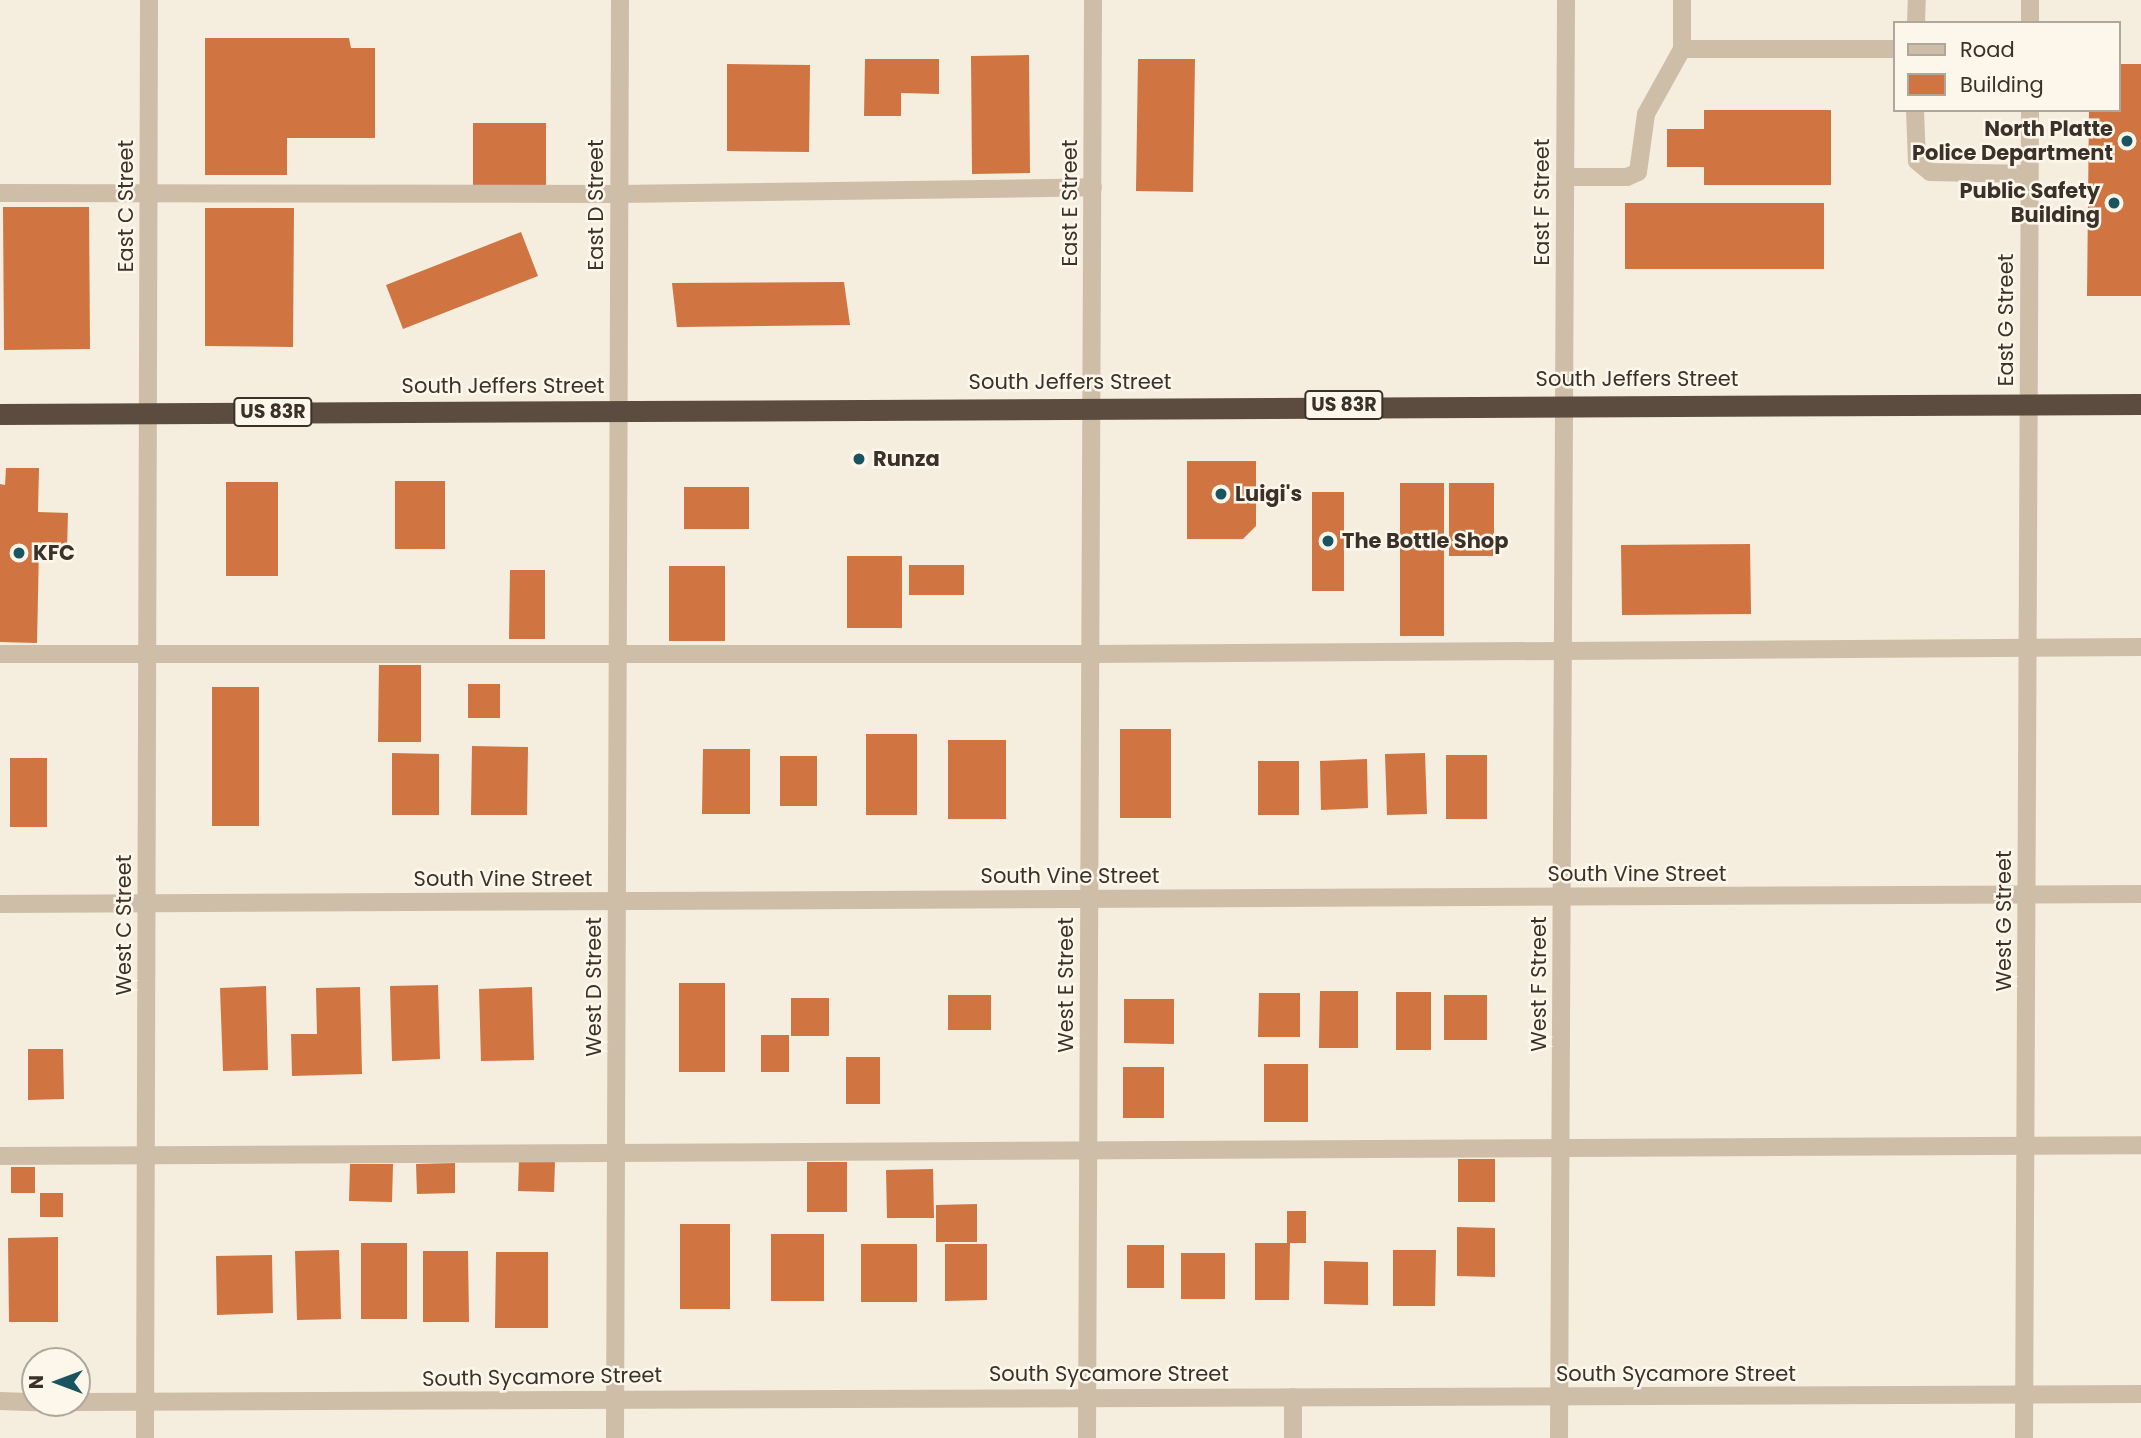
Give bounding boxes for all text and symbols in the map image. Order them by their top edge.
legend [1892,21,2120,112]
text: Road [1960,35,2015,64]
text: Building [1960,70,2044,99]
place label: North Platte Police Department [1912,116,2113,166]
marker: North Platte Police Department [2119,133,2135,149]
street label: East D Street [583,139,609,271]
street label: East E Street [1057,139,1083,267]
street label: East F Street [1529,139,1555,265]
street label: East C Street [113,140,139,272]
place label: Public Safety Building [1959,178,2100,228]
marker: Public Safety Building [2106,195,2122,211]
street label: East G Street [1993,254,2019,386]
street label: South Jeffers Street [1536,366,1738,392]
street label: South Jeffers Street [969,369,1171,395]
street label: South Jeffers Street [402,373,604,399]
road number: US 83R [1304,390,1384,420]
road number: US 83R [233,396,313,428]
place label: Runza [873,446,940,472]
marker: Runza [851,451,867,467]
place label: Luigi's [1235,481,1302,507]
marker: Luigi's [1213,486,1229,502]
place label: The Bottle Shop [1342,528,1509,554]
marker: The Bottle Shop [1320,533,1336,549]
place label: KFC [33,540,75,566]
marker: KFC [11,545,27,561]
street label: West G Street [1991,850,2017,992]
street label: West C Street [111,854,137,996]
street label: South Vine Street [1548,861,1726,887]
street label: South Vine Street [981,863,1159,889]
street label: South Vine Street [414,866,592,892]
street label: West F Street [1526,916,1552,1052]
street label: West D Street [581,917,607,1057]
street label: West E Street [1053,917,1079,1053]
north arrow [21,1347,91,1417]
street label: South Sycamore Street [989,1361,1229,1387]
street label: South Sycamore Street [1556,1361,1796,1387]
street label: South Sycamore Street [422,1362,662,1392]
text: N [23,1375,50,1389]

